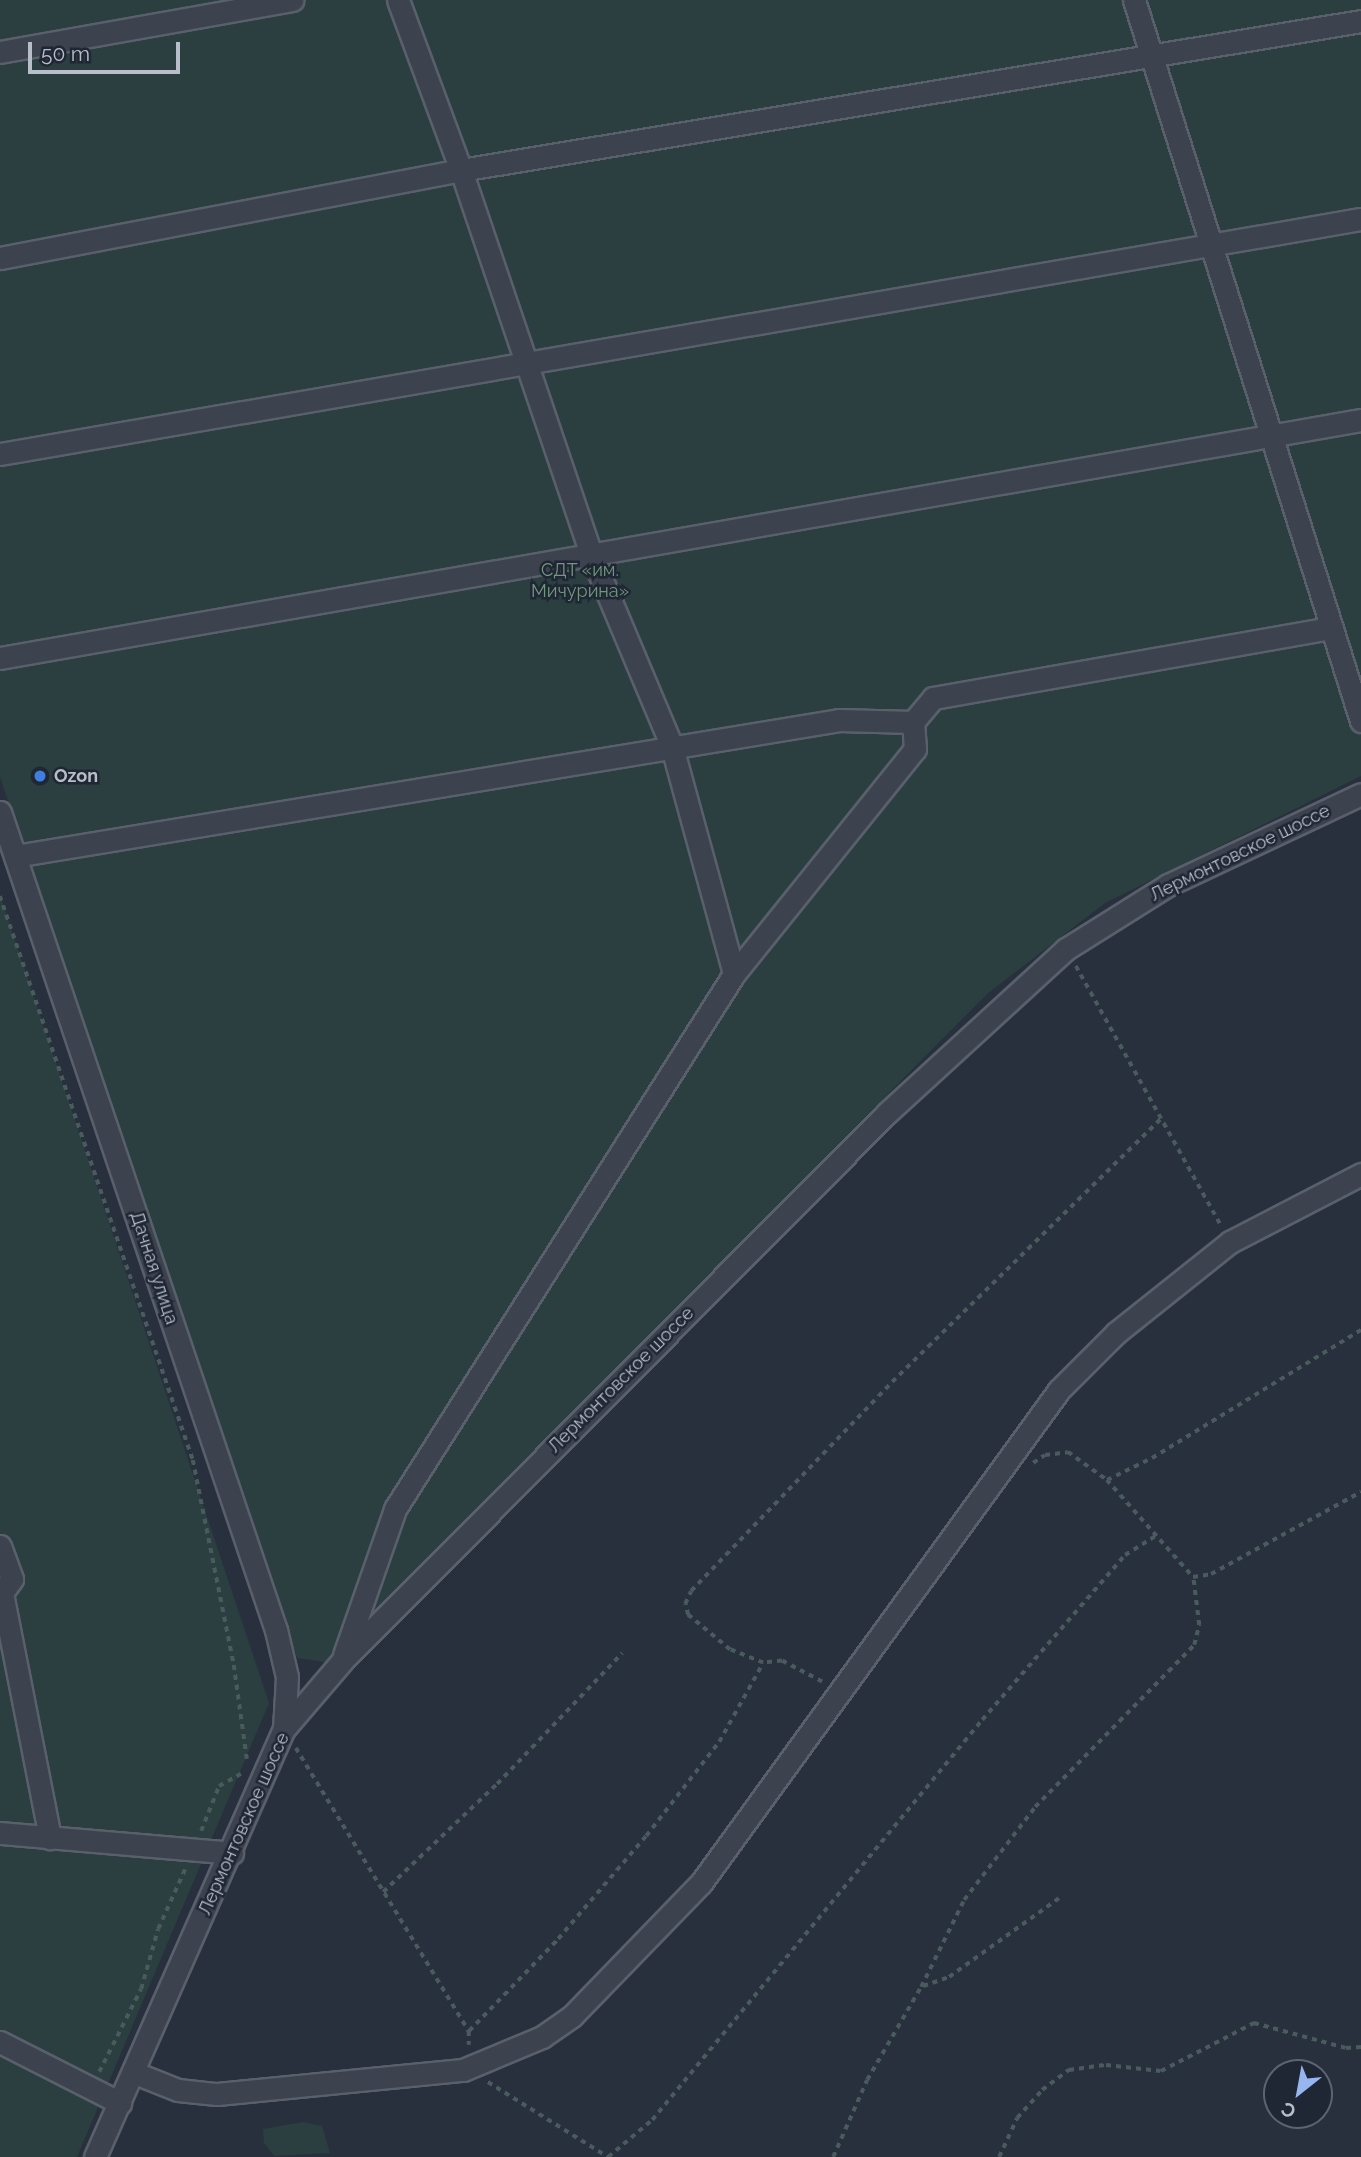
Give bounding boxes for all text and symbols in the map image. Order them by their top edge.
scale bar [32,28,184,72]
text: 50 m [41,41,90,66]
park label: СДТ «им. Мичурина» [531,560,629,602]
place label: Ozon [54,765,98,787]
marker: Ozon [32,768,48,784]
street label: Лермонтовское шоссе [1147,800,1333,906]
street label: Дачная улица [126,1209,182,1327]
street label: Лермонтовское шоссе [544,1303,698,1457]
street label: Лермонтовское шоссе [194,1729,294,1919]
north arrow [1263,2059,1333,2129]
text: С [1277,2098,1299,2123]

